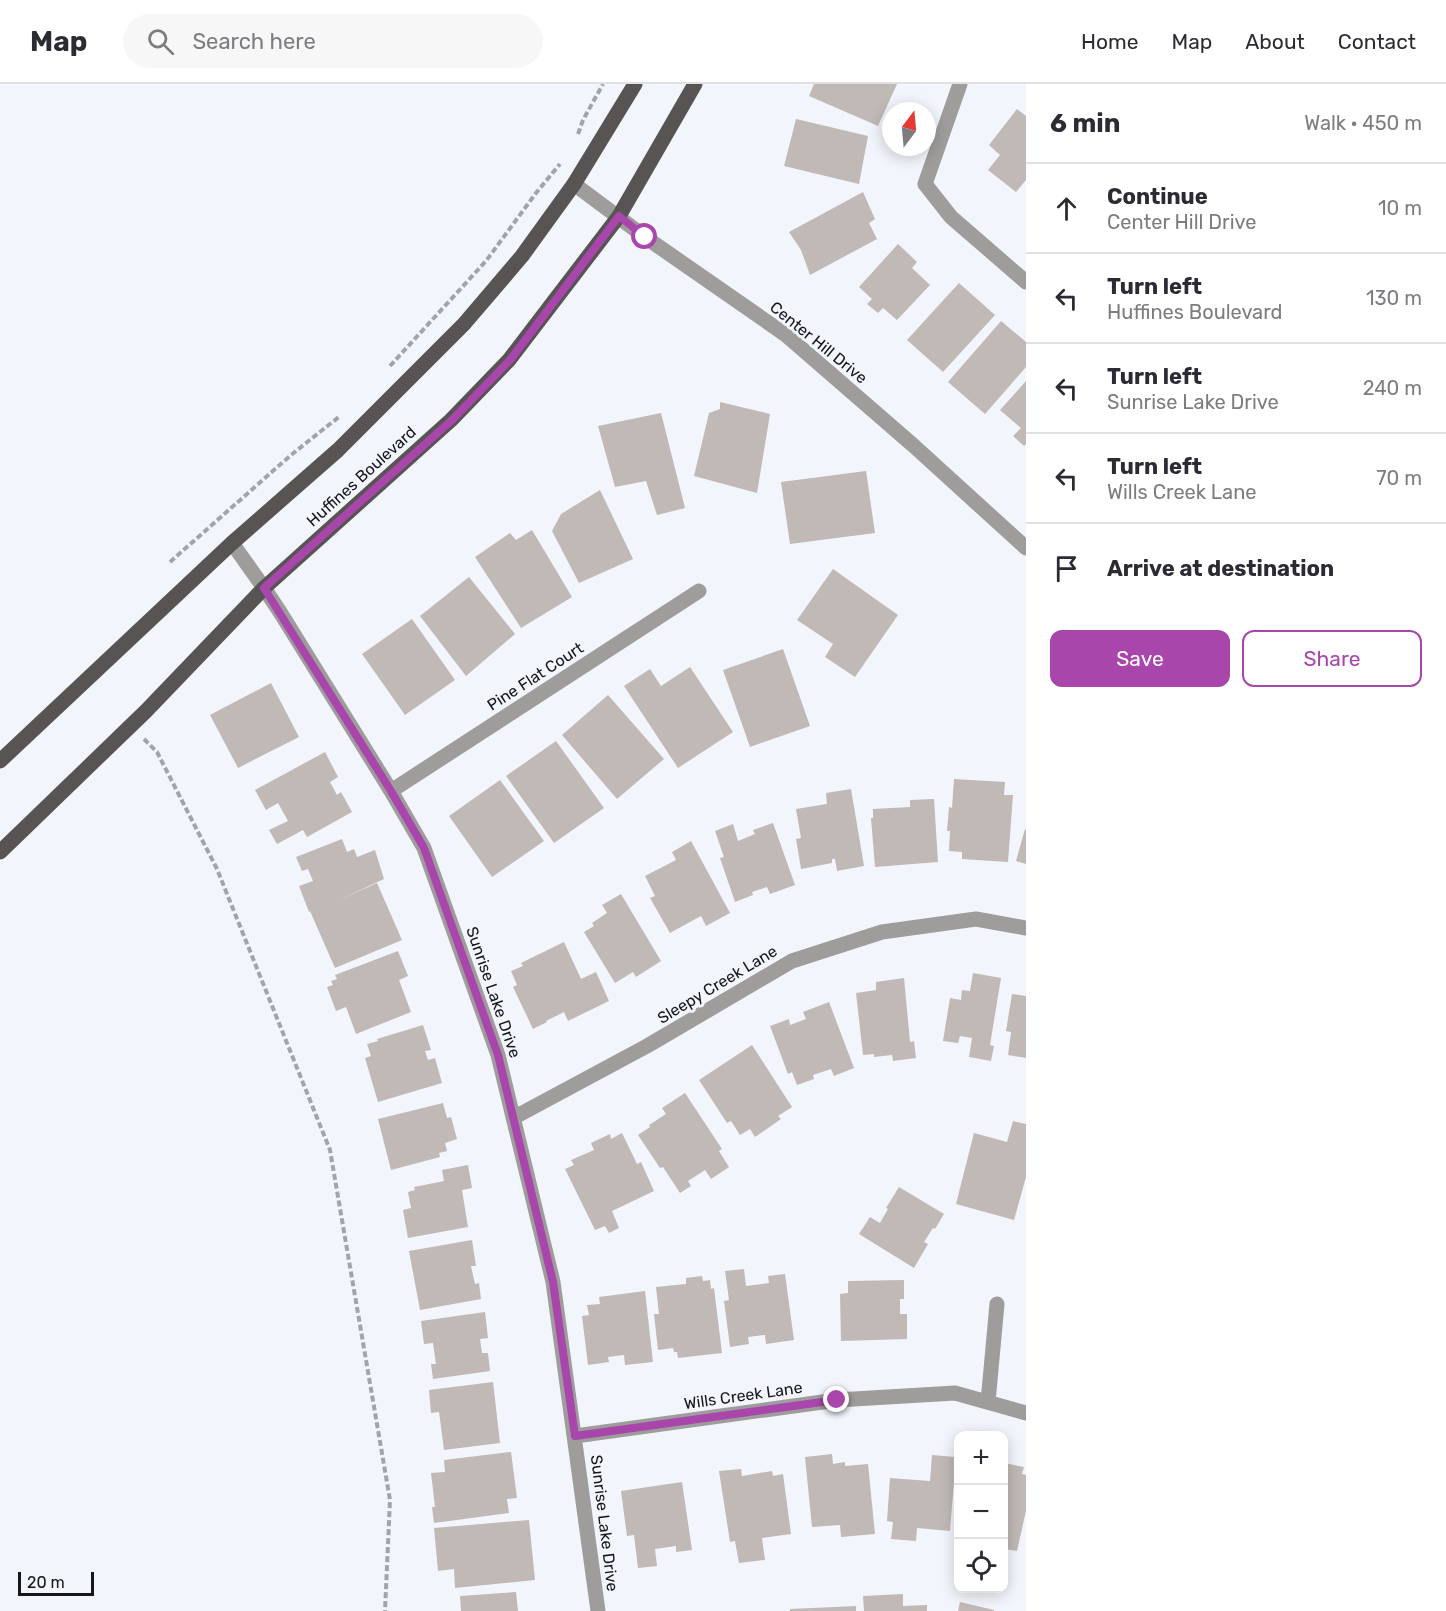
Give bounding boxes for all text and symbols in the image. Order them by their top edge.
search box [123,14,543,68]
text: Map [30,25,87,58]
icon: search [144,25,177,58]
text: Search here [192,28,316,55]
text: Home [1081,29,1138,54]
text: Map [1171,29,1212,54]
text: About [1245,29,1305,54]
text: Contact [1338,29,1416,54]
north arrow [882,102,936,156]
text: 6 min [1050,108,1120,139]
text: Walk · 450 m [1304,111,1422,135]
text: Continue [1107,183,1208,210]
icon: ahead [1050,192,1083,225]
text: 10 m [1378,196,1422,220]
text: Center Hill Drive [1107,210,1256,234]
route start [631,223,657,249]
text: Turn left [1107,273,1202,300]
icon: left [1050,282,1083,315]
text: 130 m [1366,286,1422,310]
street label: Center Hill Drive [766,297,871,387]
text: Huffines Boulevard [1107,300,1282,324]
text: Turn left [1107,363,1202,390]
icon: left [1050,372,1083,405]
text: 240 m [1363,376,1422,400]
text: Sunrise Lake Drive [1107,390,1279,414]
street label: Huffines Boulevard [303,422,420,530]
text: Turn left [1107,453,1202,480]
icon: left [1050,462,1083,495]
text: 70 m [1376,466,1422,490]
text: Wills Creek Lane [1107,480,1256,504]
icon: arrive [1050,552,1083,585]
text: Arrive at destination [1107,555,1334,582]
button: Save [1050,630,1230,687]
button: Share [1242,630,1422,687]
street label: Pine Flat Court [484,638,587,715]
street label: Sunrise Lake Drive [462,924,525,1060]
street label: Sleepy Creek Lane [654,941,781,1028]
street label: Wills Creek Lane [683,1378,804,1413]
route end [823,1386,849,1412]
map controls [954,1431,1008,1593]
button: + [954,1431,1008,1485]
street label: Sunrise Lake Drive [587,1454,622,1592]
button: − [954,1485,1008,1539]
button: locate [954,1539,1008,1593]
scale bar [18,1569,94,1596]
text: 20 m [27,1573,65,1592]

